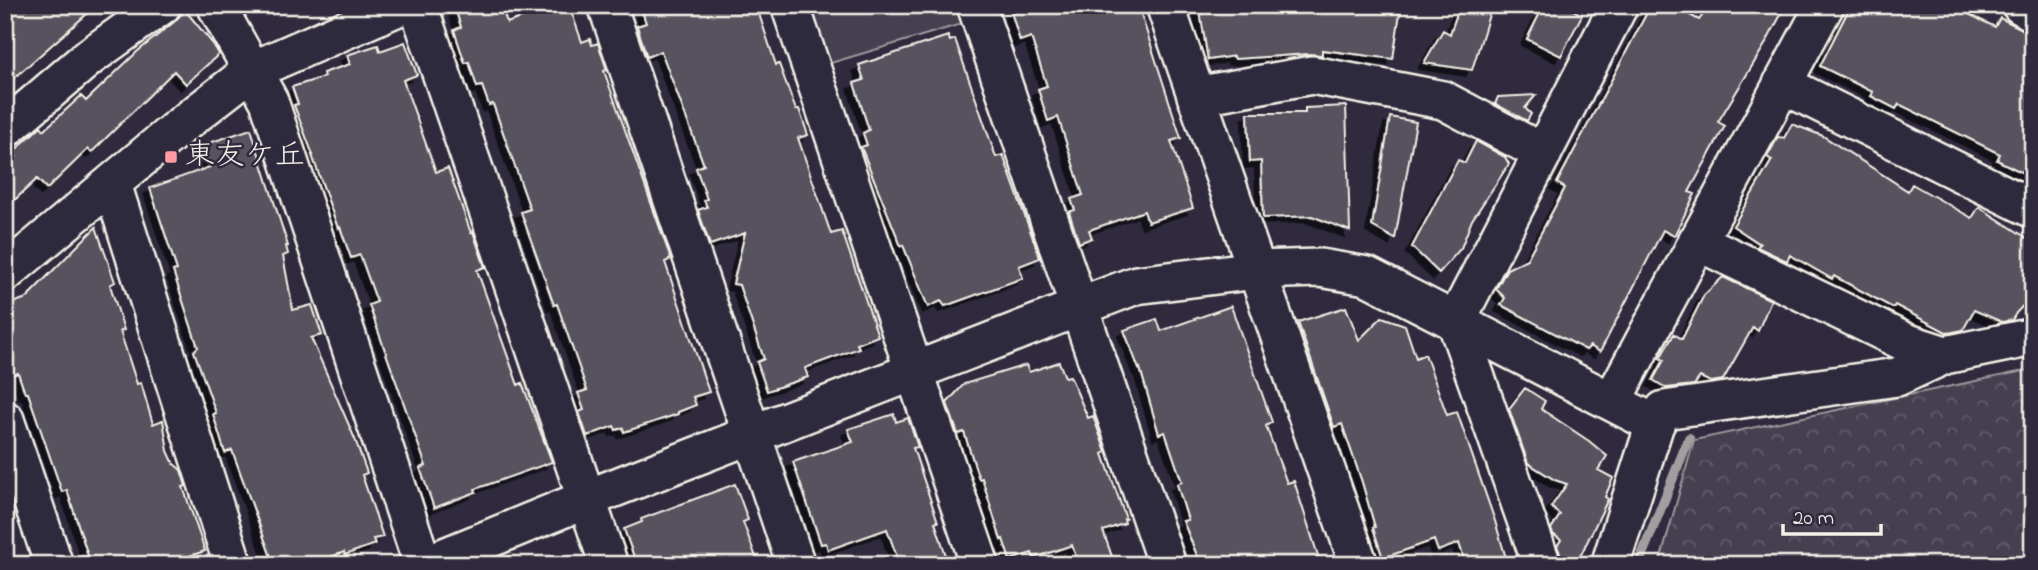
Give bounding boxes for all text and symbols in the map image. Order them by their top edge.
place label: 東友ケ丘 [185,135,305,179]
marker: 東友ケ丘 [163,149,179,165]
scale bar [1783,493,1881,537]
text: 20 m [1793,504,1834,534]

